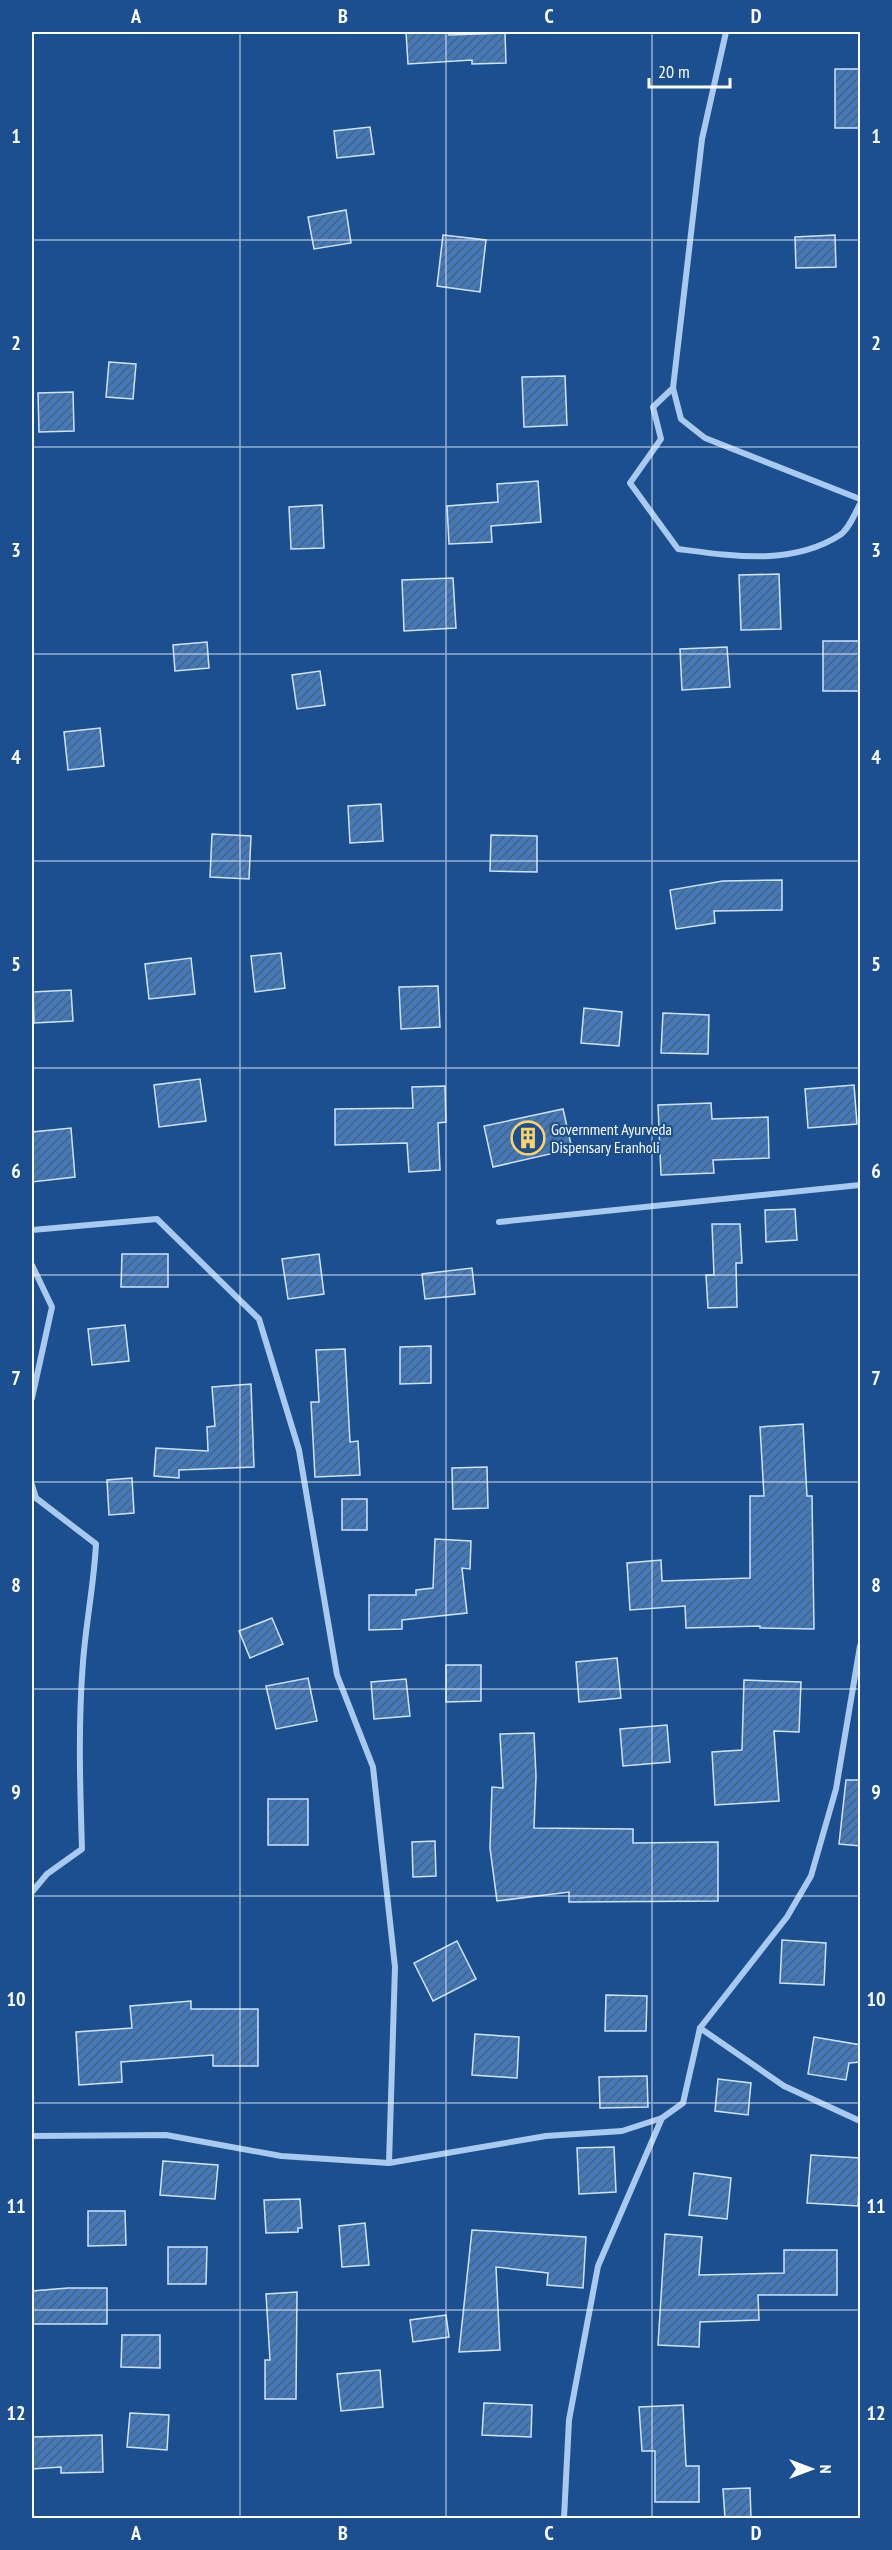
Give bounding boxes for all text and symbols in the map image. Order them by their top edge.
text: A [130,3,142,29]
text: B [338,3,348,29]
text: C [544,3,554,29]
text: D [751,3,762,29]
scale bar [649,51,730,89]
text: 20 m [658,60,690,83]
text: 1 [11,123,21,149]
text: 1 [871,123,881,149]
text: 2 [11,330,21,356]
text: 2 [871,330,881,356]
text: 3 [11,537,21,563]
text: 3 [871,537,881,563]
text: 4 [11,744,21,770]
text: 4 [871,744,881,770]
text: 5 [11,951,21,977]
text: 5 [871,951,881,977]
place label: Government Ayurveda Dispensary Eranholi [551,1119,672,1157]
building icon: Government Ayurveda Dispensary Eranholi [510,1120,546,1156]
text: 6 [11,1158,21,1184]
text: 6 [871,1158,881,1184]
text: 7 [11,1365,21,1391]
text: 7 [871,1365,881,1391]
text: 8 [11,1572,21,1598]
text: 8 [871,1572,881,1598]
text: 9 [11,1779,21,1805]
text: 9 [871,1779,881,1805]
text: 10 [6,1986,26,2012]
text: 10 [866,1986,886,2012]
text: 11 [6,2193,26,2219]
text: 11 [866,2193,886,2219]
text: 12 [6,2400,26,2426]
text: 12 [866,2400,886,2426]
north arrow [781,2439,841,2499]
text: N [816,2465,836,2473]
text: A [130,2520,142,2546]
text: B [338,2520,348,2546]
text: C [544,2520,554,2546]
text: D [751,2520,762,2546]

